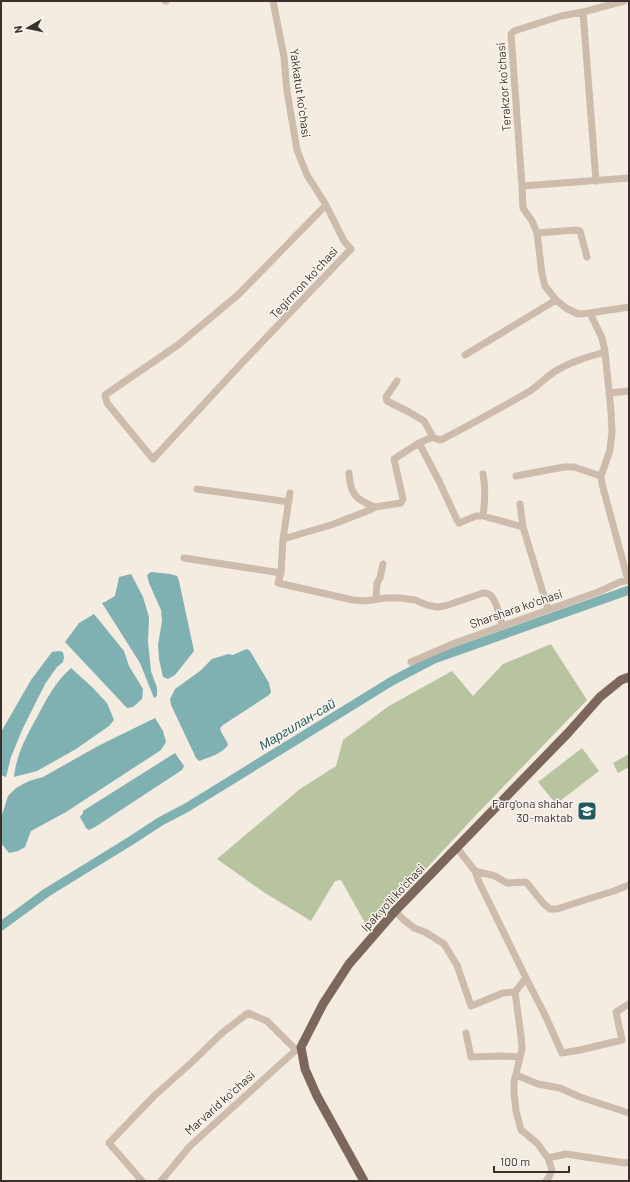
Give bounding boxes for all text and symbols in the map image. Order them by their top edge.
north arrow [8,8,48,48]
text: N [11,25,25,34]
street label: Terakzor koʻchasi [493,42,513,132]
street label: Yakkatut koʻchasi [288,47,314,138]
street label: Tegirmon koʻchasi [266,243,340,321]
street label: Sharshara koʻchasi [468,586,564,630]
water label: Маргилан-сай [256,695,338,753]
place label: Farg'ona shahar 30-maktab [492,796,574,824]
school or university icon: Farg'ona shahar 30-maktab [576,800,598,822]
street label: Ipak yo'li ko'chasi [358,861,427,934]
street label: Marvarid koʻchasi [182,1067,257,1137]
scale bar [494,1148,569,1174]
text: 100 m [500,1154,530,1168]

